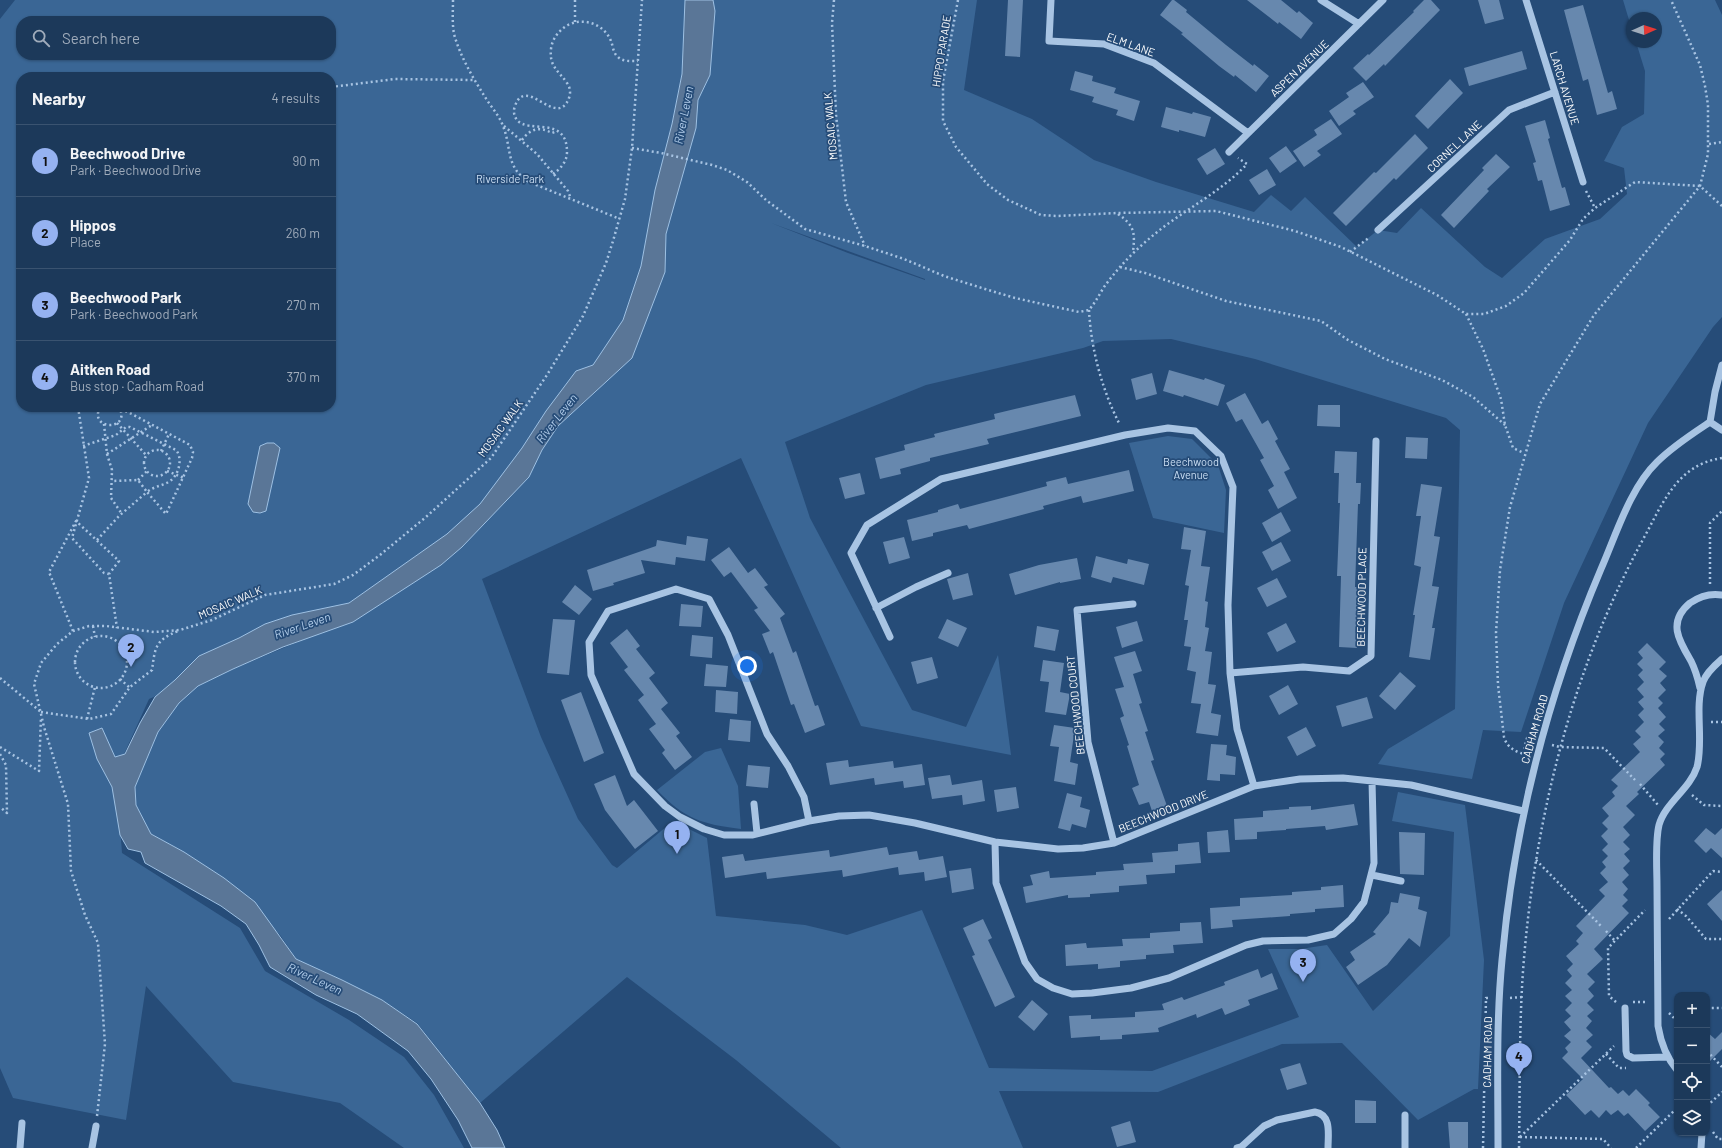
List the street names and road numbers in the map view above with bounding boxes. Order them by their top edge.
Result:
street label: HIPPO PARADE [929,14,953,88]
street label: ELM LANE [1105,29,1157,59]
street label: ASPEN AVENUE [1267,37,1331,99]
street label: LARCH AVENUE [1548,49,1583,127]
street label: MOSAIC WALK [821,91,839,160]
street label: CORNEL LANE [1424,117,1484,175]
street label: MOSAIC WALK [475,397,525,459]
street label: BEECHWOOD PLACE [1354,547,1368,647]
street label: MOSAIC WALK [196,583,264,621]
street label: BEECHWOOD COURT [1063,655,1087,755]
street label: CADHAM ROAD [1518,693,1550,765]
street label: BEECHWOOD DRIVE [1116,787,1210,835]
street label: CADHAM ROAD [1480,1016,1494,1088]

